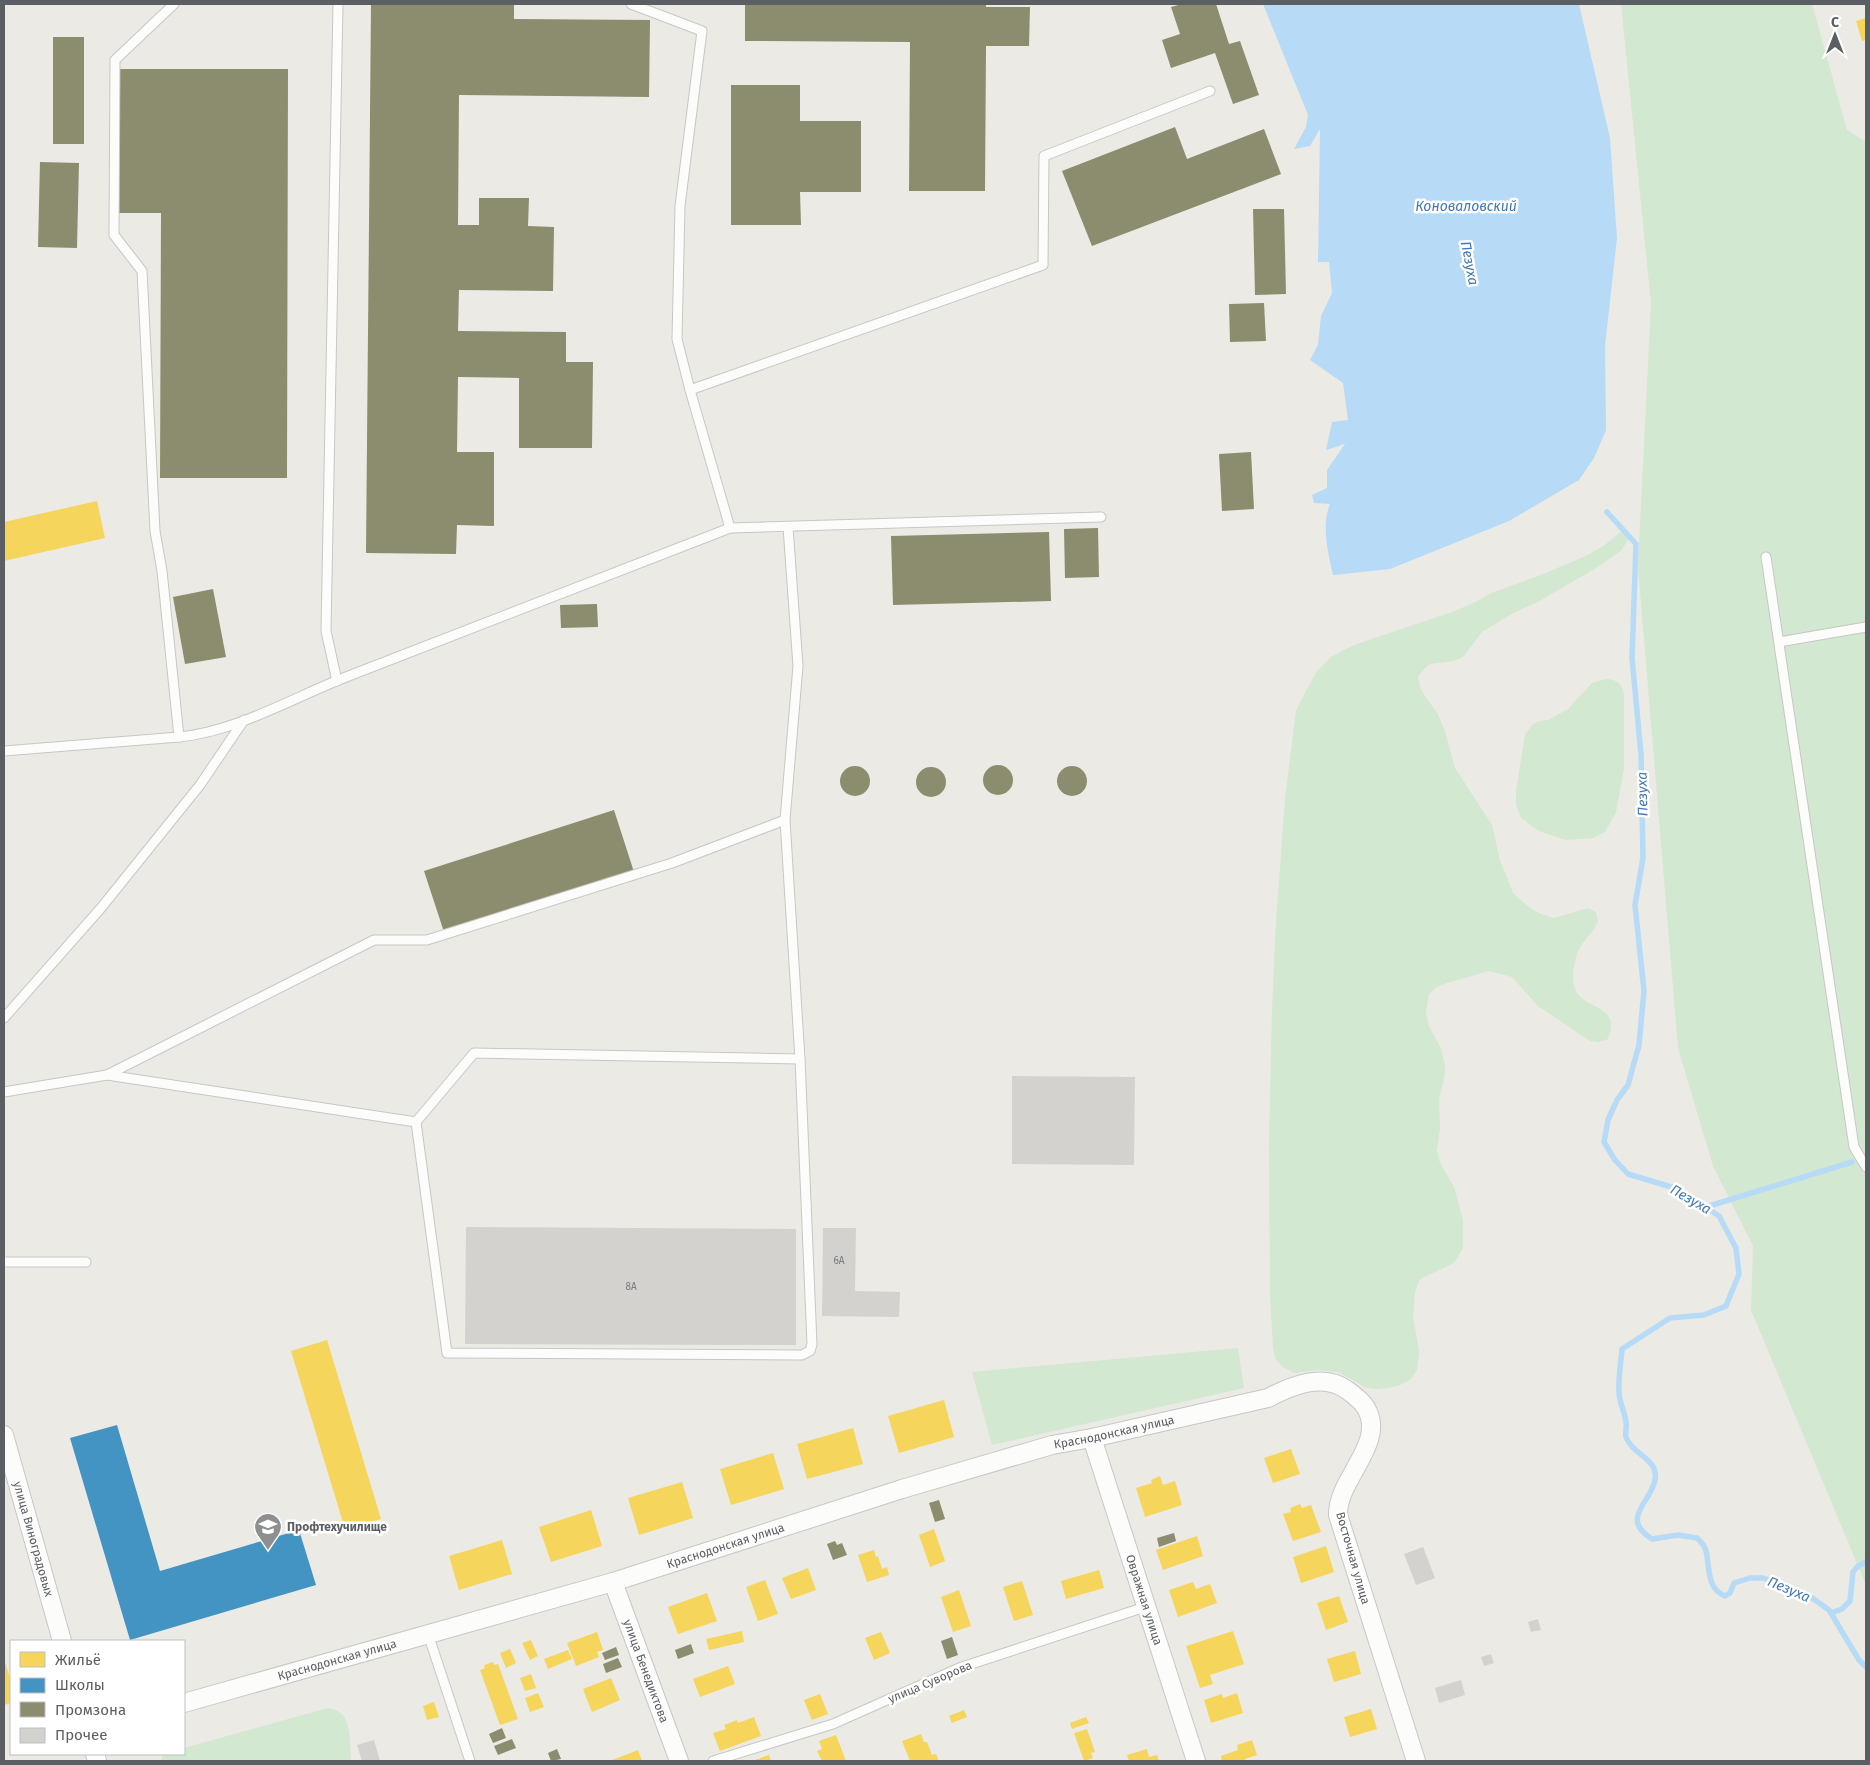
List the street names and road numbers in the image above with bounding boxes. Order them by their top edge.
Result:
street label: Краснодонская улица [1053,1413,1176,1452]
street label: улица Виноградовых [10,1480,56,1598]
street label: Восточная улица [1333,1510,1373,1606]
street label: Краснодонская улица [665,1520,786,1571]
street label: Овражная улица [1123,1553,1165,1647]
street label: улица Бенедиктова [620,1617,671,1725]
street label: Краснодонская улица [276,1636,398,1683]
street label: улица Суворова [886,1658,974,1706]

